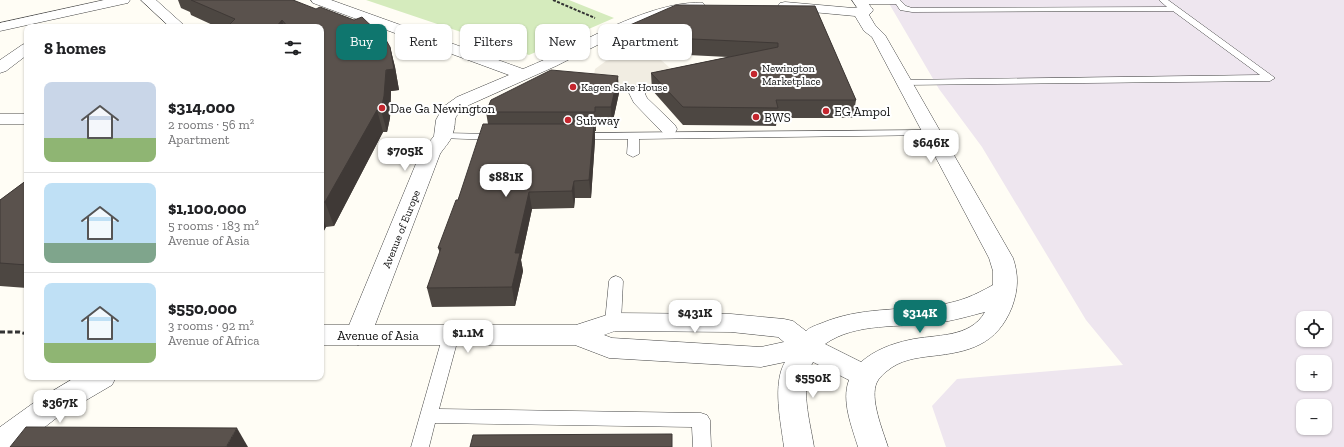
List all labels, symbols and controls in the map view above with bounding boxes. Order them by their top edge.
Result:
chip: Buy [336,24,387,60]
chip: Rent [395,24,452,60]
chip: Filters [460,24,527,60]
chip: New [535,24,590,60]
chip: Apartment [598,24,692,60]
icon: filters [282,37,304,59]
text: 8 homes [44,38,106,58]
place label: Newington Marketplace [762,62,821,88]
marker: Newington Marketplace [749,69,759,79]
place label: Kagen Sake House [581,81,668,94]
marker: Kagen Sake House [568,82,578,92]
text: $314,000 [168,97,235,117]
icon: home [76,98,124,146]
place label: Dae Ga Newington [390,101,496,116]
marker: Dae Ga Newington [377,103,387,113]
place label: EG Ampol [834,104,891,119]
marker: EG Ampol [821,106,831,116]
place label: BWS [764,110,791,125]
marker: BWS [751,112,761,122]
place label: Subway [576,113,620,128]
marker: Subway [563,115,573,125]
text: 2 rooms · 56 m² [168,117,254,132]
pin: $646K [903,130,959,164]
text: Apartment [168,132,230,147]
text: $646K [913,135,949,150]
pin: $705K [377,138,433,172]
text: $705K [387,143,423,158]
pin: $881K [478,164,534,198]
text: $881K [489,169,523,184]
street label: Avenue of Europe [380,188,423,270]
text: $1,100,000 [168,198,247,218]
icon: home [76,199,124,247]
text: 5 rooms · 183 m² [168,218,259,233]
text: Avenue of Asia [168,233,250,248]
text: $550,000 [168,298,237,318]
icon: home [76,299,124,347]
pin: $431K [667,300,723,334]
pin: $314K [892,300,948,334]
text: $431K [678,305,712,320]
text: $314K [903,305,937,320]
map controls [1296,311,1332,435]
button: locate [1296,311,1332,347]
text: 3 rooms · 92 m² [168,318,254,333]
pin: $1.1M [440,320,496,354]
text: $1.1M [452,325,484,340]
street label: Avenue of Asia [337,328,419,343]
text: Avenue of Africa [168,333,259,348]
button: + [1296,355,1332,391]
pin: $550K [785,365,841,399]
text: $550K [795,370,831,385]
pin: $367K [32,390,88,424]
text: $367K [42,395,78,410]
button: − [1296,399,1332,435]

